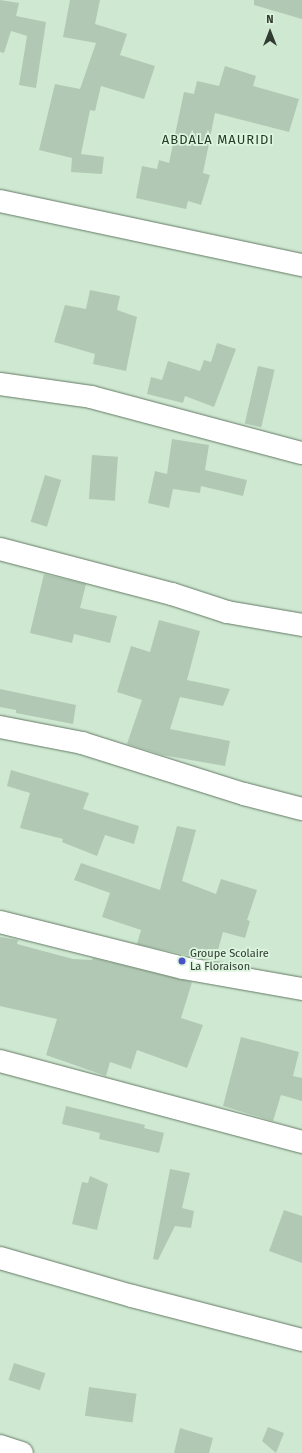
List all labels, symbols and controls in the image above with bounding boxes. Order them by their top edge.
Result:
north arrow [250,12,290,52]
text: N [266,13,274,26]
district label: ABDALA MAURIDI [162,132,274,148]
place label: Groupe Scolaire La Floraison [190,948,269,974]
marker: Groupe Scolaire La Floraison [177,956,187,966]

